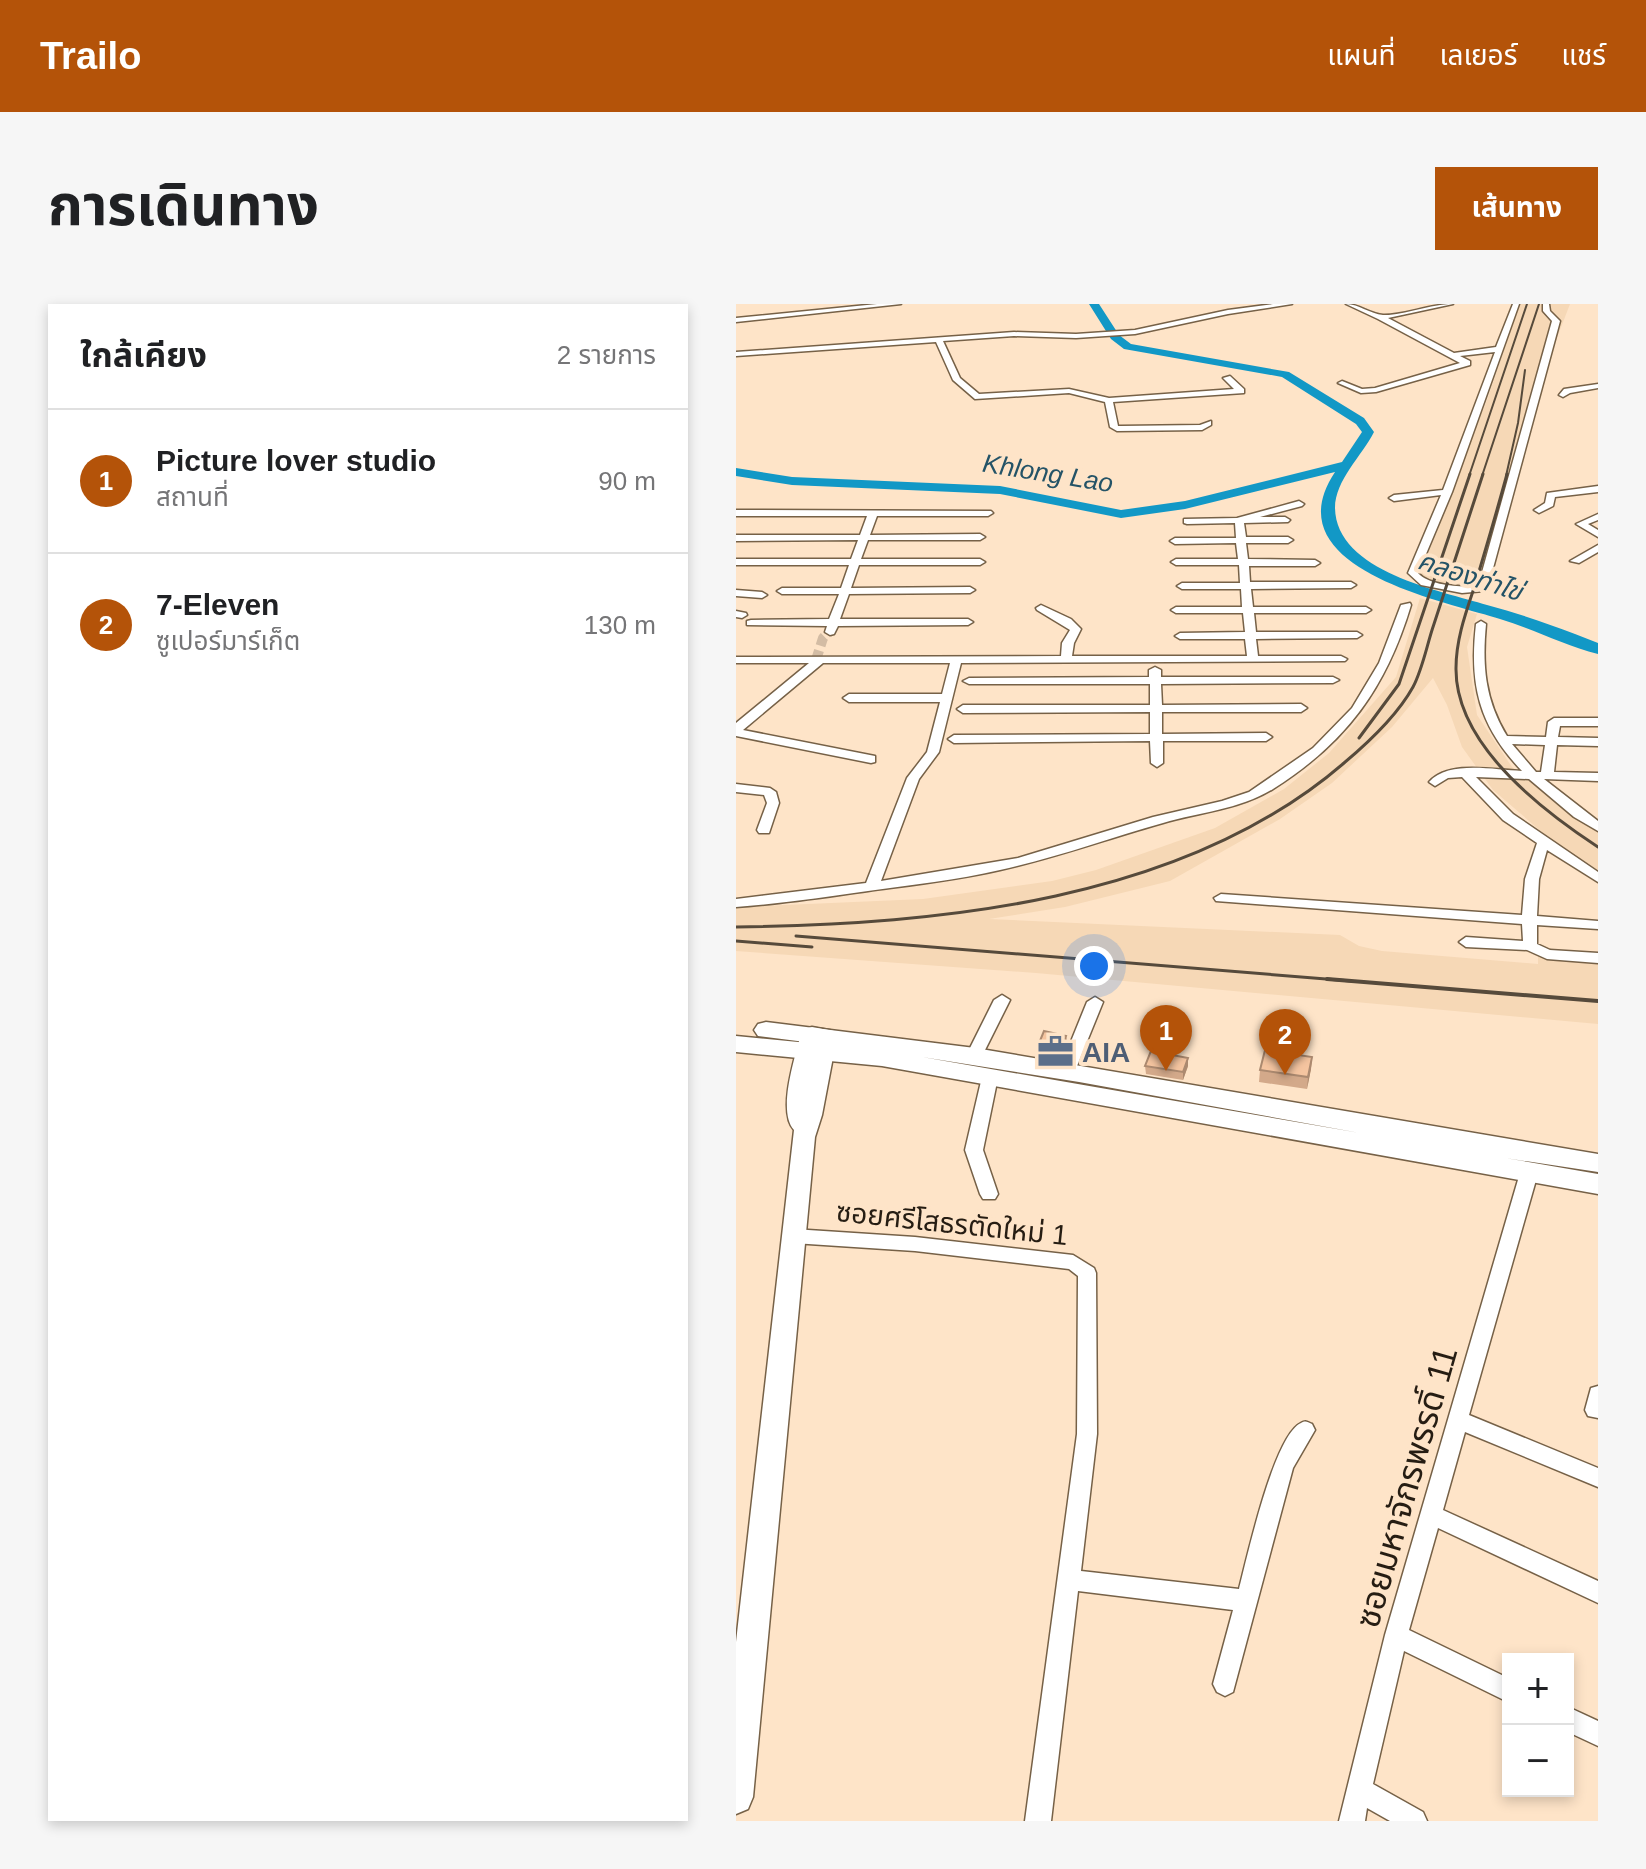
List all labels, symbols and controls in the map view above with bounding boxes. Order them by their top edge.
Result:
text: Trailo [40,35,141,77]
text: แผนที่ [1327,40,1396,71]
text: เลเยอร์ [1440,40,1517,71]
text: แชร์ [1561,40,1606,71]
button: เส้นทาง [1435,167,1598,250]
text: การเดินทาง [48,174,319,237]
text: ใกล้เคียง [80,336,207,374]
text: 2 รายการ [557,340,656,370]
text: Picture lover studio [156,444,436,477]
water label: Khlong Lao [981,448,1115,498]
text: 1 [99,466,113,496]
text: 90 m [598,466,656,496]
text: สถานที่ [156,482,229,512]
water label: คลองท่าไข่ [1414,545,1530,608]
text: 7-Eleven [156,588,279,621]
text: 2 [99,610,113,640]
text: 130 m [584,610,656,640]
text: ซูเปอร์มาร์เก็ต [156,626,300,656]
your location [1074,946,1114,986]
pin: 1 [1140,1005,1192,1071]
pin: 2 [1259,1009,1311,1075]
office icon: AIA [1037,1033,1075,1071]
place label: AIA [1082,1037,1130,1068]
street label: ซอยศรีโสธรตัดใหม่ 1 [835,1196,1069,1251]
street label: ซอยมหาจักรพรรดิ์ 11 [1348,1342,1464,1632]
map controls [1502,1653,1574,1797]
button: + [1502,1653,1574,1725]
button: − [1502,1725,1574,1797]

